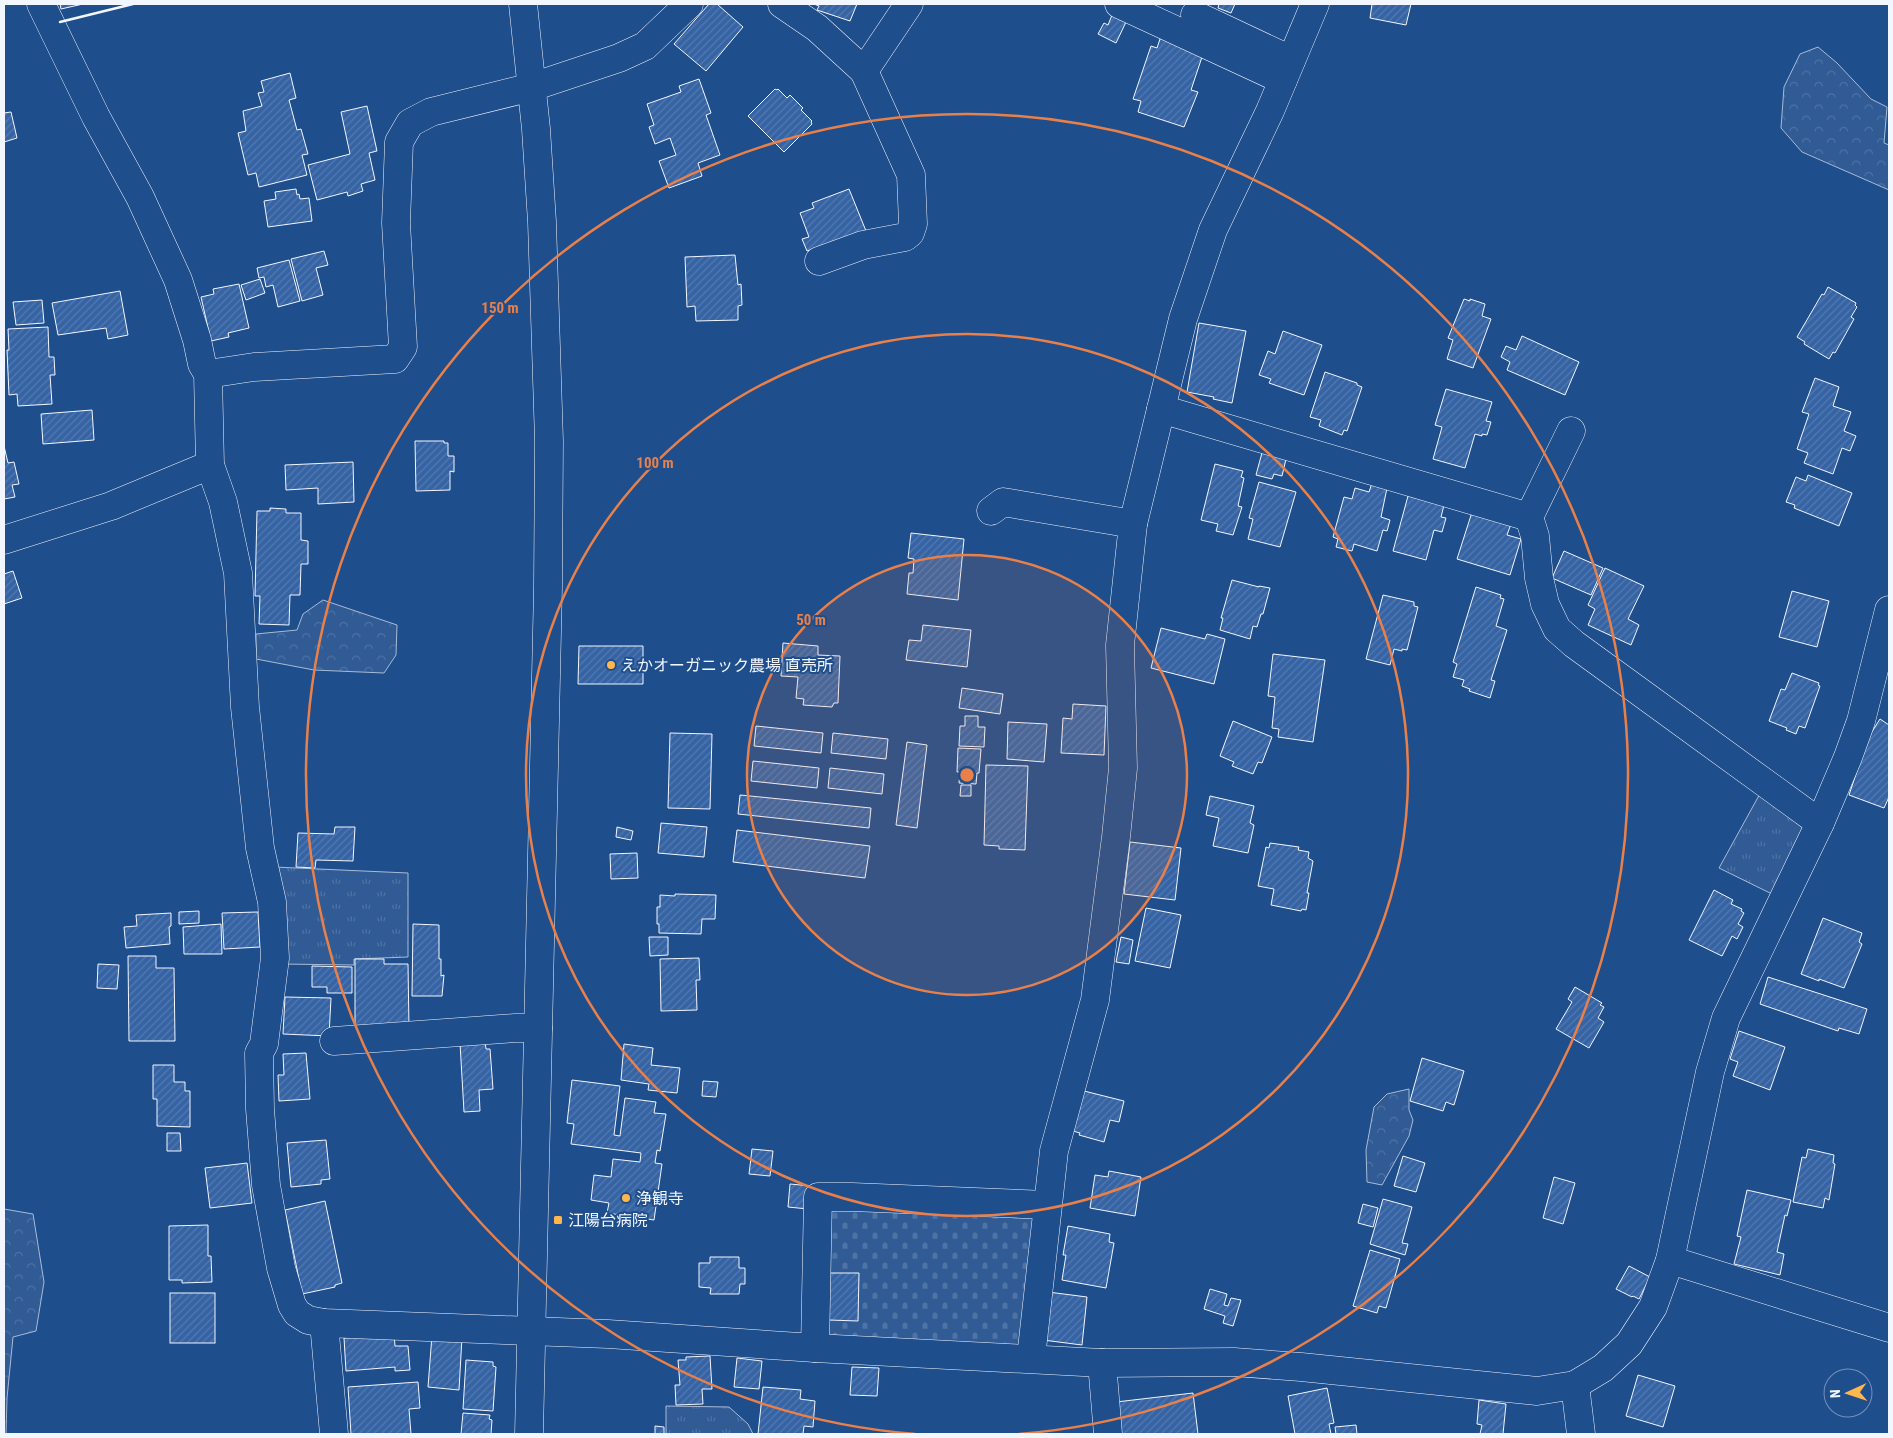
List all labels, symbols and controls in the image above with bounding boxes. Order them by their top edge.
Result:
text: 150 m [481,299,519,317]
text: 100 m [636,454,674,472]
text: 50 m [796,611,826,629]
place label: えかオーガニック農場 直売所 [621,656,833,675]
marker: えかオーガニック農場 直売所 [605,659,617,671]
centre of rings [958,766,976,784]
place label: 浄観寺 [636,1189,684,1208]
marker: 浄観寺 [620,1192,632,1204]
place label: 江陽台病院 [568,1211,648,1230]
marker: 江陽台病院 [552,1214,564,1226]
north arrow [1823,1368,1873,1418]
text: N [1827,1389,1843,1398]

